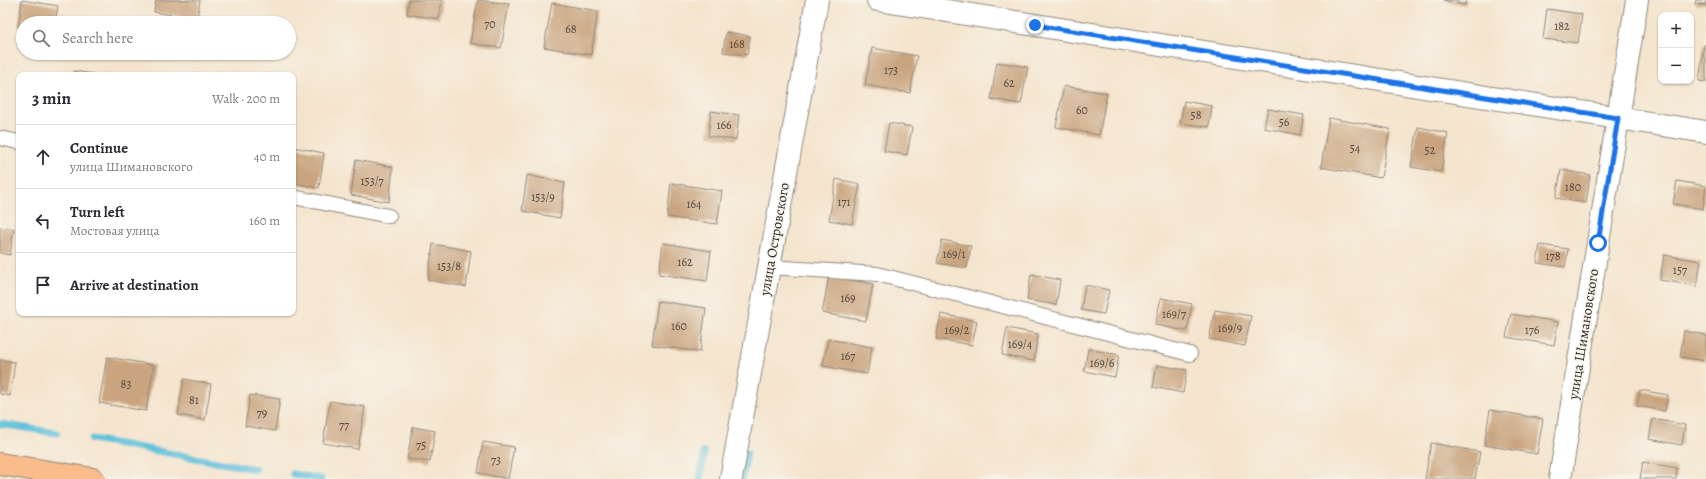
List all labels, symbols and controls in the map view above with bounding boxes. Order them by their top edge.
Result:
map controls [1658,12,1694,84]
button: + [1658,12,1694,48]
search box [16,16,296,60]
house number: 70 [484,16,496,32]
route end [1026,16,1044,34]
house number: 182 [1554,18,1570,34]
house number: 68 [565,21,577,37]
icon: search [30,27,52,49]
text: Search here [62,28,133,48]
house number: 168 [729,36,745,52]
button: − [1658,48,1694,84]
house number: 173 [884,62,898,78]
house number: 62 [1003,75,1015,91]
text: 3 min [32,87,71,110]
text: Walk · 200 m [212,90,280,107]
house number: 60 [1076,102,1088,118]
house number: 58 [1191,107,1202,123]
house number: 56 [1279,114,1290,130]
house number: 166 [716,117,732,133]
text: Continue [70,138,128,158]
house number: 54 [1350,140,1361,156]
house number: 52 [1425,142,1436,158]
icon: ahead [32,146,54,168]
text: 40 m [254,148,280,165]
text: улица Шимановского [70,158,193,175]
house number: 153/7 [360,173,385,189]
house number: 180 [1565,179,1581,195]
street label: улица Островского [755,181,794,298]
house number: 153/9 [531,189,555,205]
house number: 171 [837,194,851,210]
house number: 164 [686,196,702,212]
text: Turn left [70,202,125,222]
icon: left [32,210,54,232]
text: 160 m [249,212,280,229]
text: Мостовая улица [70,222,160,239]
route start [1589,234,1607,252]
house number: 169/1 [942,246,966,262]
house number: 178 [1546,248,1561,264]
house number: 162 [677,254,693,270]
house number: 153/8 [437,258,461,274]
house number: 157 [1673,262,1688,278]
street label: улица Шимановского [1564,267,1603,402]
icon: arrive [32,274,54,296]
text: Arrive at destination [70,275,199,295]
house number: 169 [840,290,856,306]
house number: 169/7 [1162,306,1187,322]
house number: 160 [671,318,687,334]
house number: 169/9 [1218,320,1242,336]
house number: 169/2 [945,322,970,338]
house number: 176 [1525,322,1540,338]
house number: 169/4 [1008,336,1033,352]
house number: 167 [841,348,856,364]
house number: 169/6 [1090,355,1115,371]
house number: 83 [121,376,131,392]
house number: 81 [189,392,199,408]
house number: 79 [257,405,267,421]
house number: 77 [339,417,350,433]
house number: 75 [416,437,426,453]
house number: 73 [491,452,501,468]

